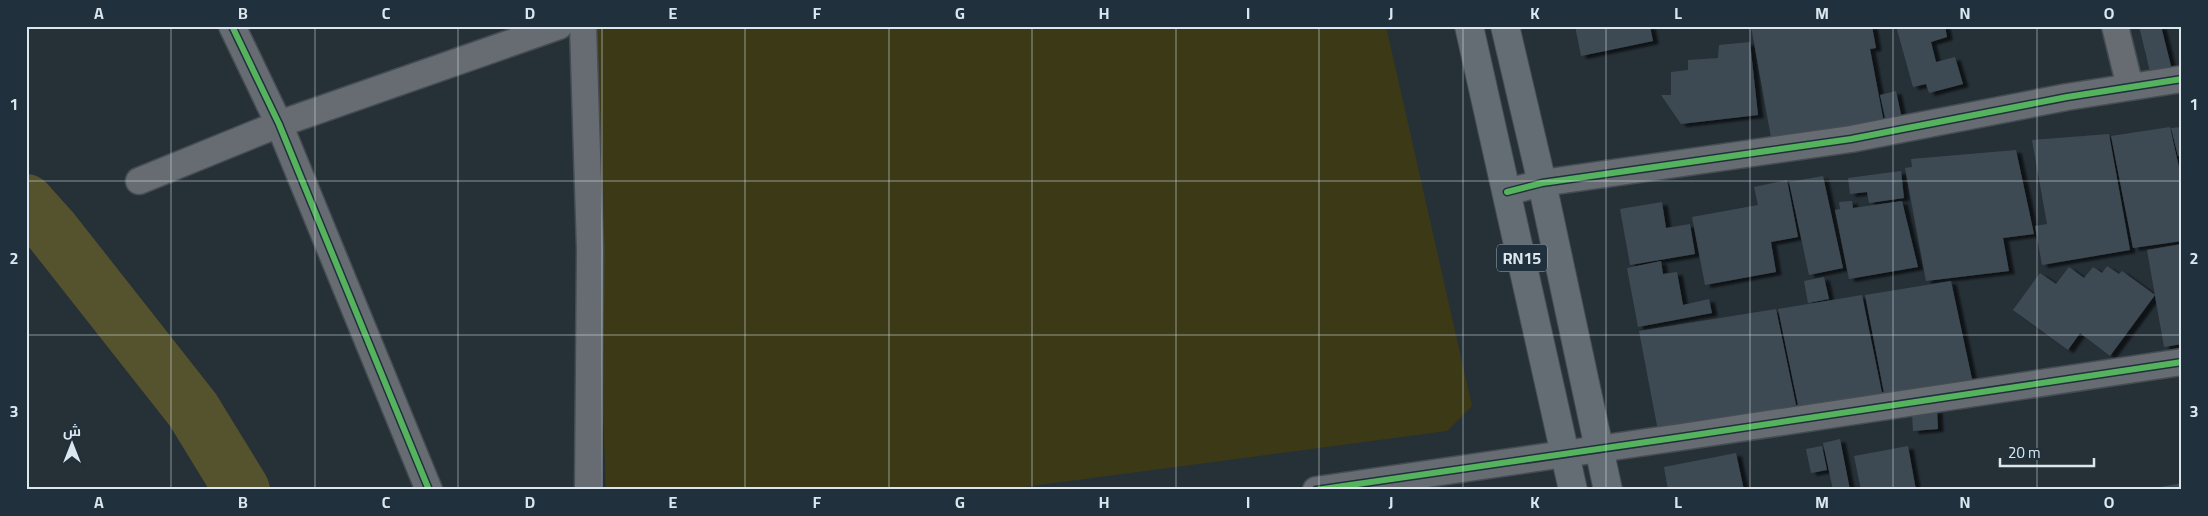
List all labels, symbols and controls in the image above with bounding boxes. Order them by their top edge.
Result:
text: A [94,0,104,28]
text: B [238,0,248,28]
text: C [382,0,391,28]
text: D [525,0,535,28]
text: E [669,0,678,28]
text: F [813,0,822,28]
text: G [955,0,965,28]
text: H [1099,0,1109,28]
text: I [1246,0,1250,28]
text: J [1389,0,1393,28]
text: K [1530,0,1540,28]
text: L [1674,0,1682,28]
text: M [1815,0,1829,28]
text: N [1960,0,1970,28]
text: O [2104,0,2114,28]
text: 1 [10,89,18,119]
text: 1 [2190,89,2198,119]
text: 2 [10,243,18,273]
text: 2 [2190,243,2198,273]
road number: RN15 [1497,244,1547,272]
text: 3 [10,396,19,426]
text: 3 [2190,396,2199,426]
north arrow [48,418,98,468]
text: ش [63,418,81,444]
scale bar [2000,436,2094,468]
text: 20 m [2008,438,2041,467]
text: A [94,487,104,516]
text: B [238,487,248,516]
text: C [382,487,391,516]
text: D [525,487,535,516]
text: E [669,487,678,516]
text: F [813,487,822,516]
text: G [955,487,965,516]
text: H [1099,487,1109,516]
text: I [1246,487,1250,516]
text: J [1389,487,1393,516]
text: K [1530,487,1540,516]
text: L [1674,487,1682,516]
text: M [1815,487,1829,516]
text: N [1960,487,1970,516]
text: O [2104,487,2114,516]

